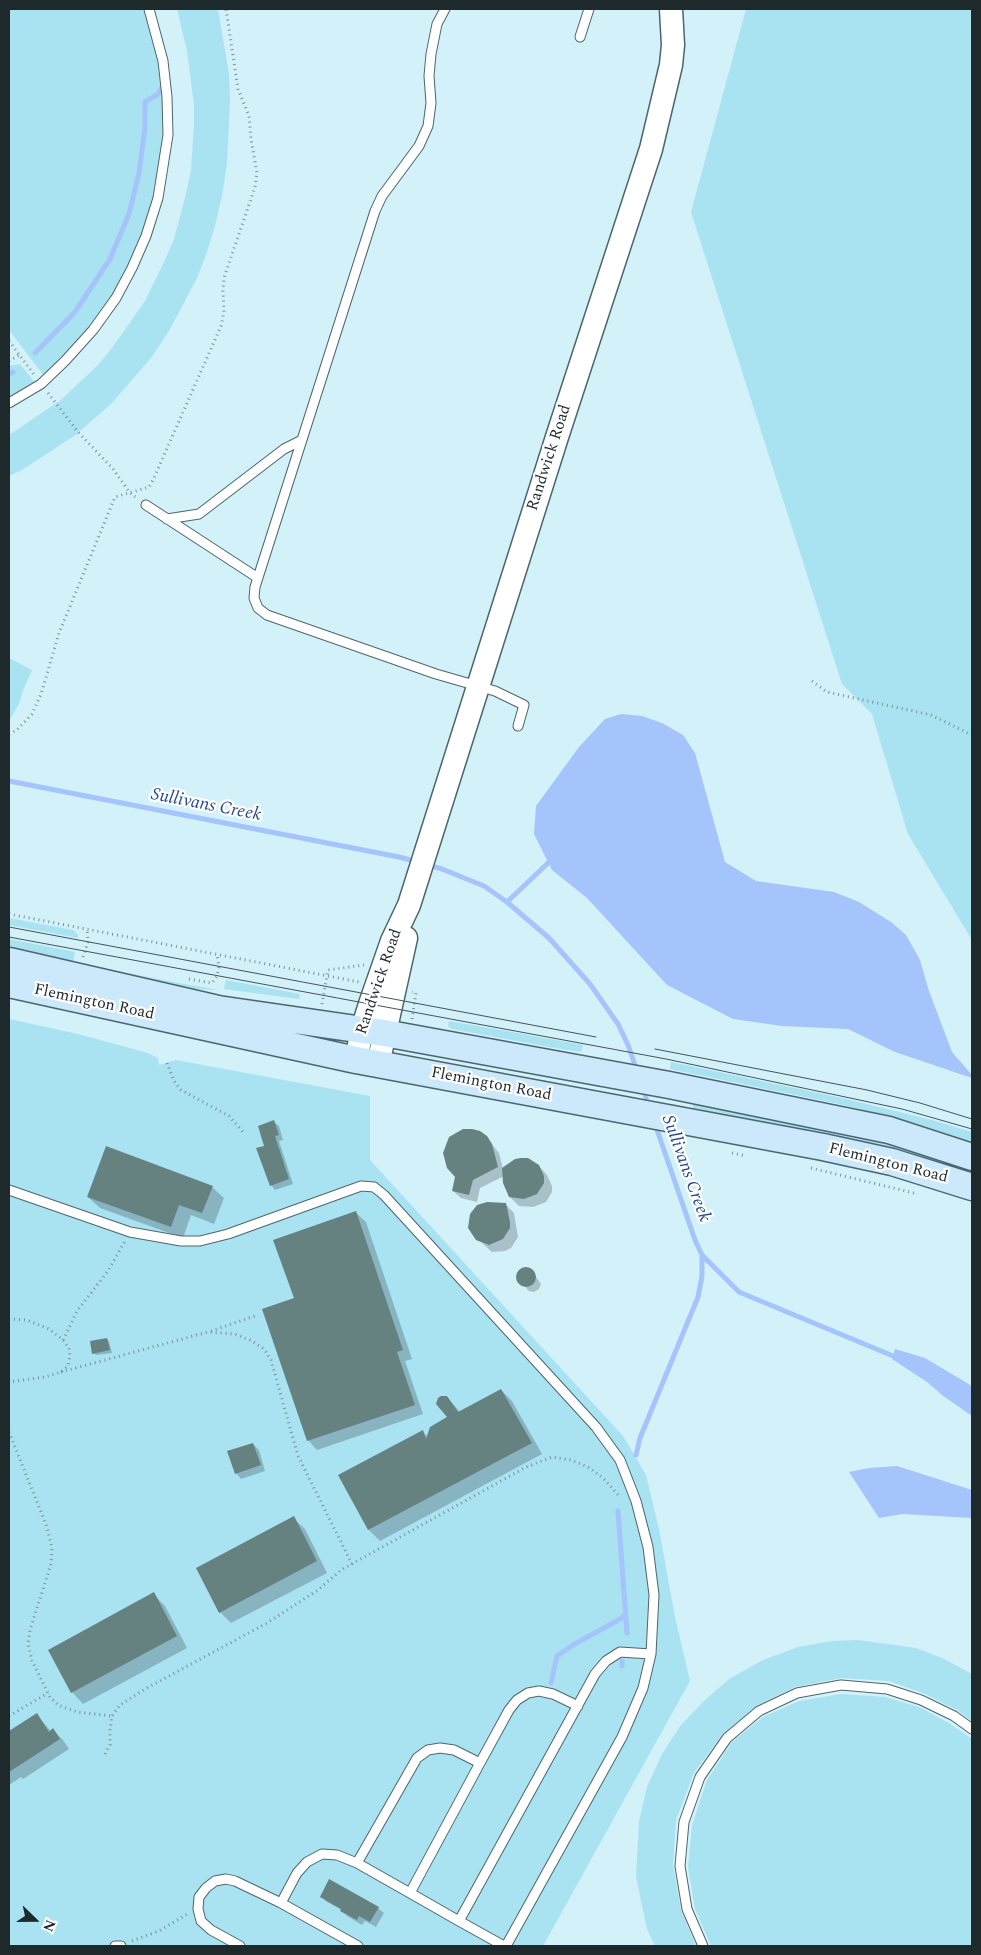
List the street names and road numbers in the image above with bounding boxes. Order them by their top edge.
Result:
street label: Randwick Road [524,402,576,514]
street label: Randwick Road [353,927,407,1037]
street label: Flemington Road [32,981,156,1025]
street label: Flemington Road [429,1064,553,1106]
street label: Flemington Road [826,1140,950,1188]

